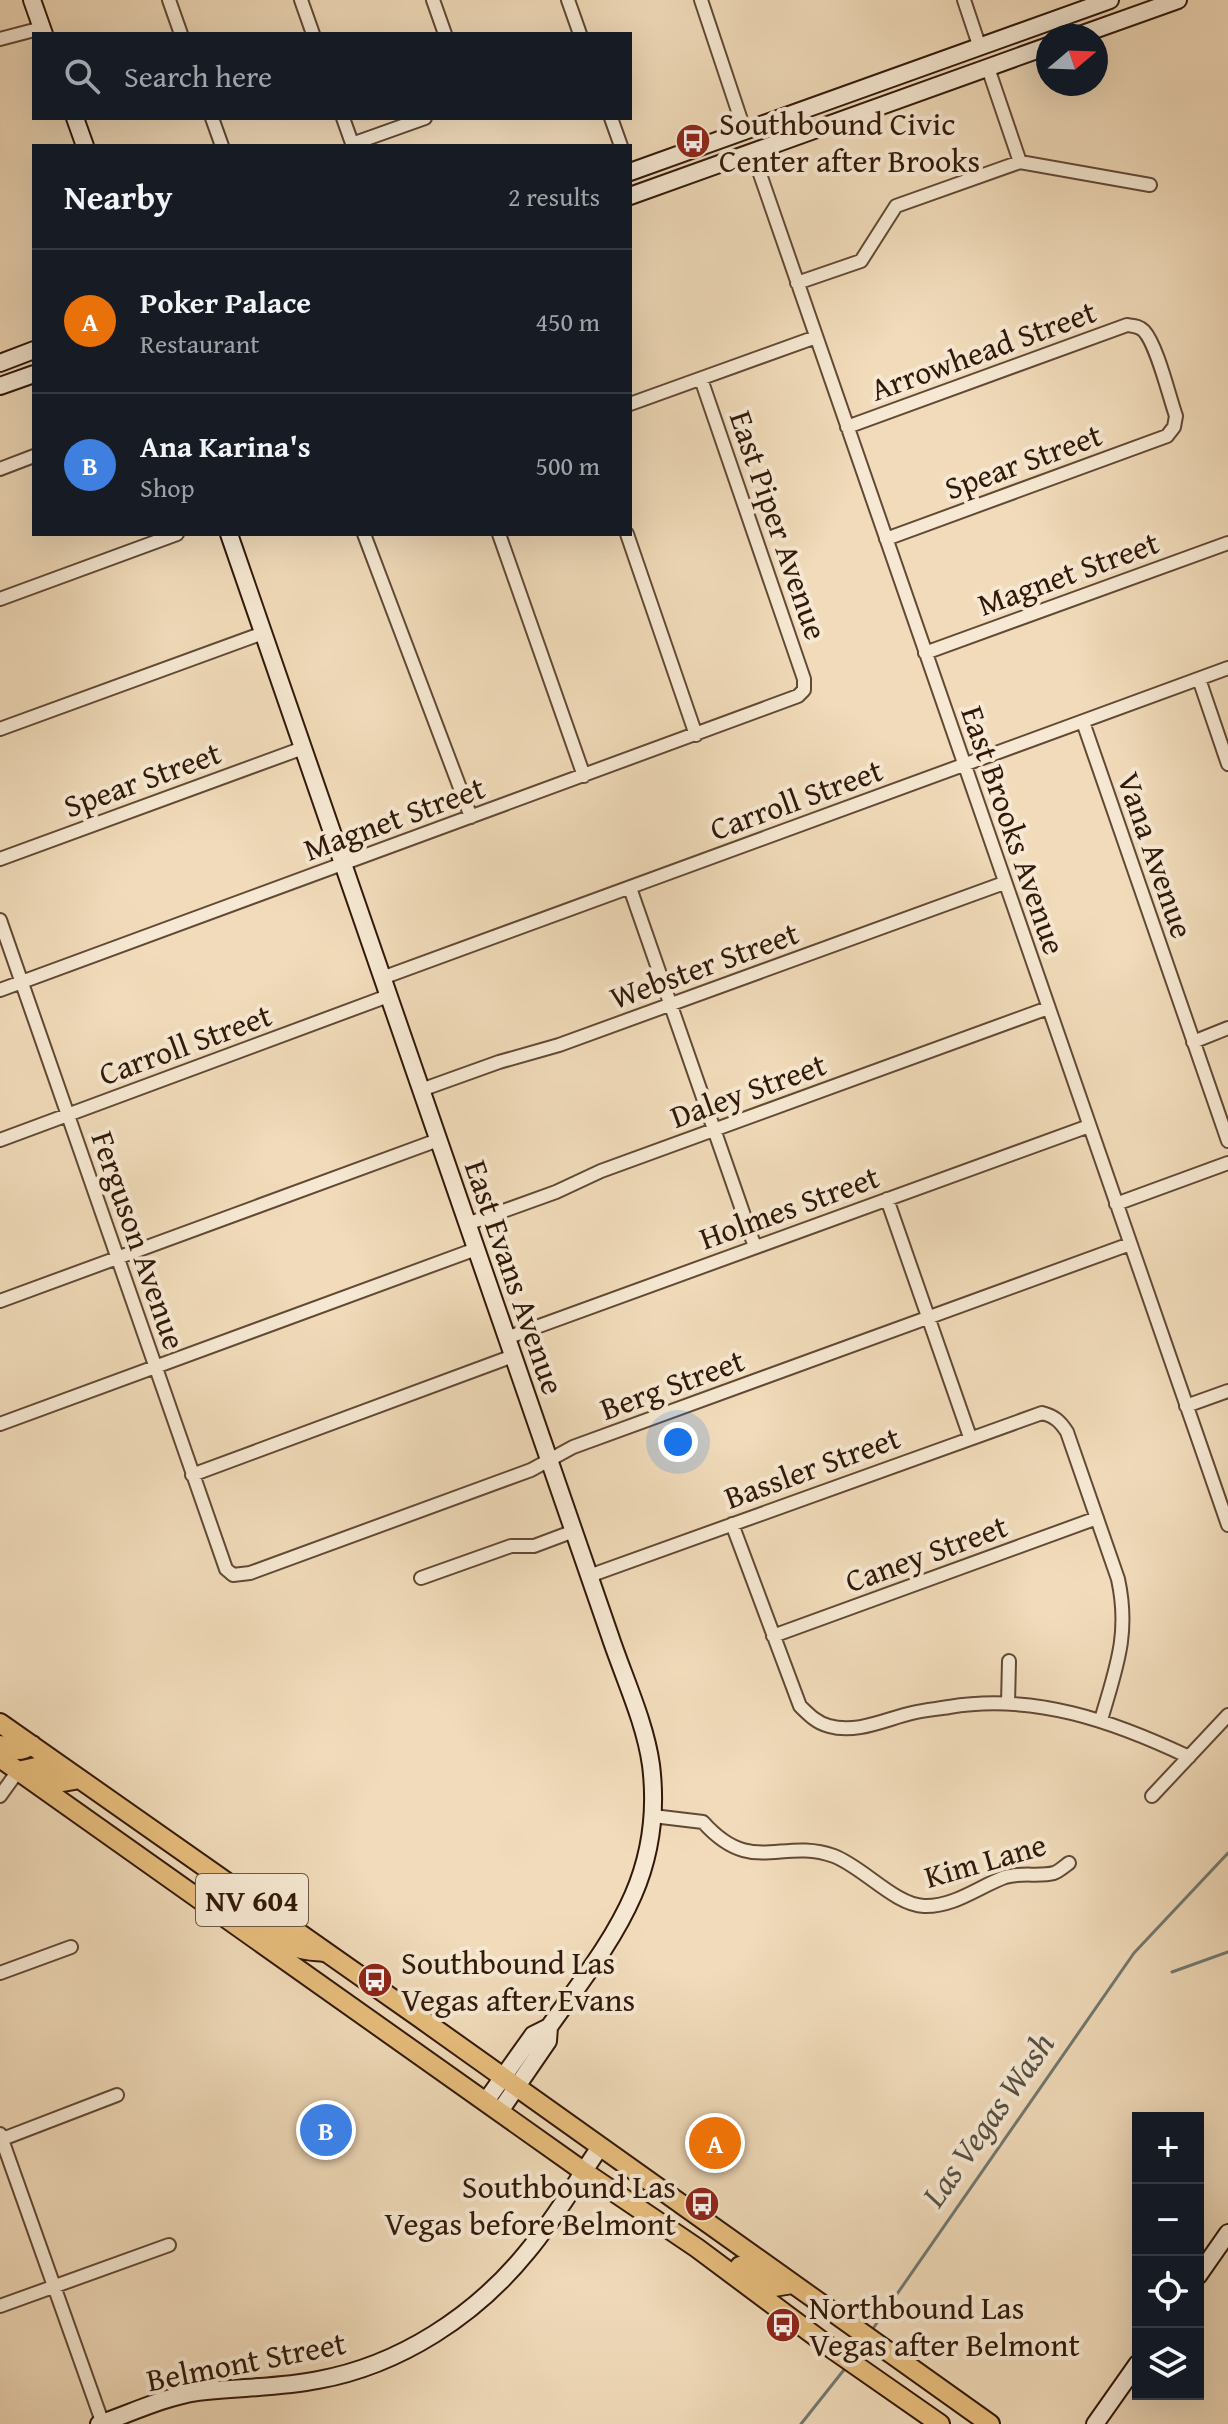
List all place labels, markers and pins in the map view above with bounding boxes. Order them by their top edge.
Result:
place label: Southbound Civic Center after Brooks [719,100,980,184]
bus stop icon: Southbound Civic Center after Brooks [674,122,712,160]
place label: Southbound Las Vegas after Evans [401,1939,635,2023]
bus stop icon: Southbound Las Vegas after Evans [356,1961,394,1999]
pin: B [300,2100,352,2160]
pin: A [689,2113,741,2173]
place label: Southbound Las Vegas before Belmont [384,2163,676,2247]
bus stop icon: Southbound Las Vegas before Belmont [683,2185,721,2223]
place label: Northbound Las Vegas after Belmont [809,2284,1080,2368]
bus stop icon: Northbound Las Vegas after Belmont [764,2306,802,2344]

